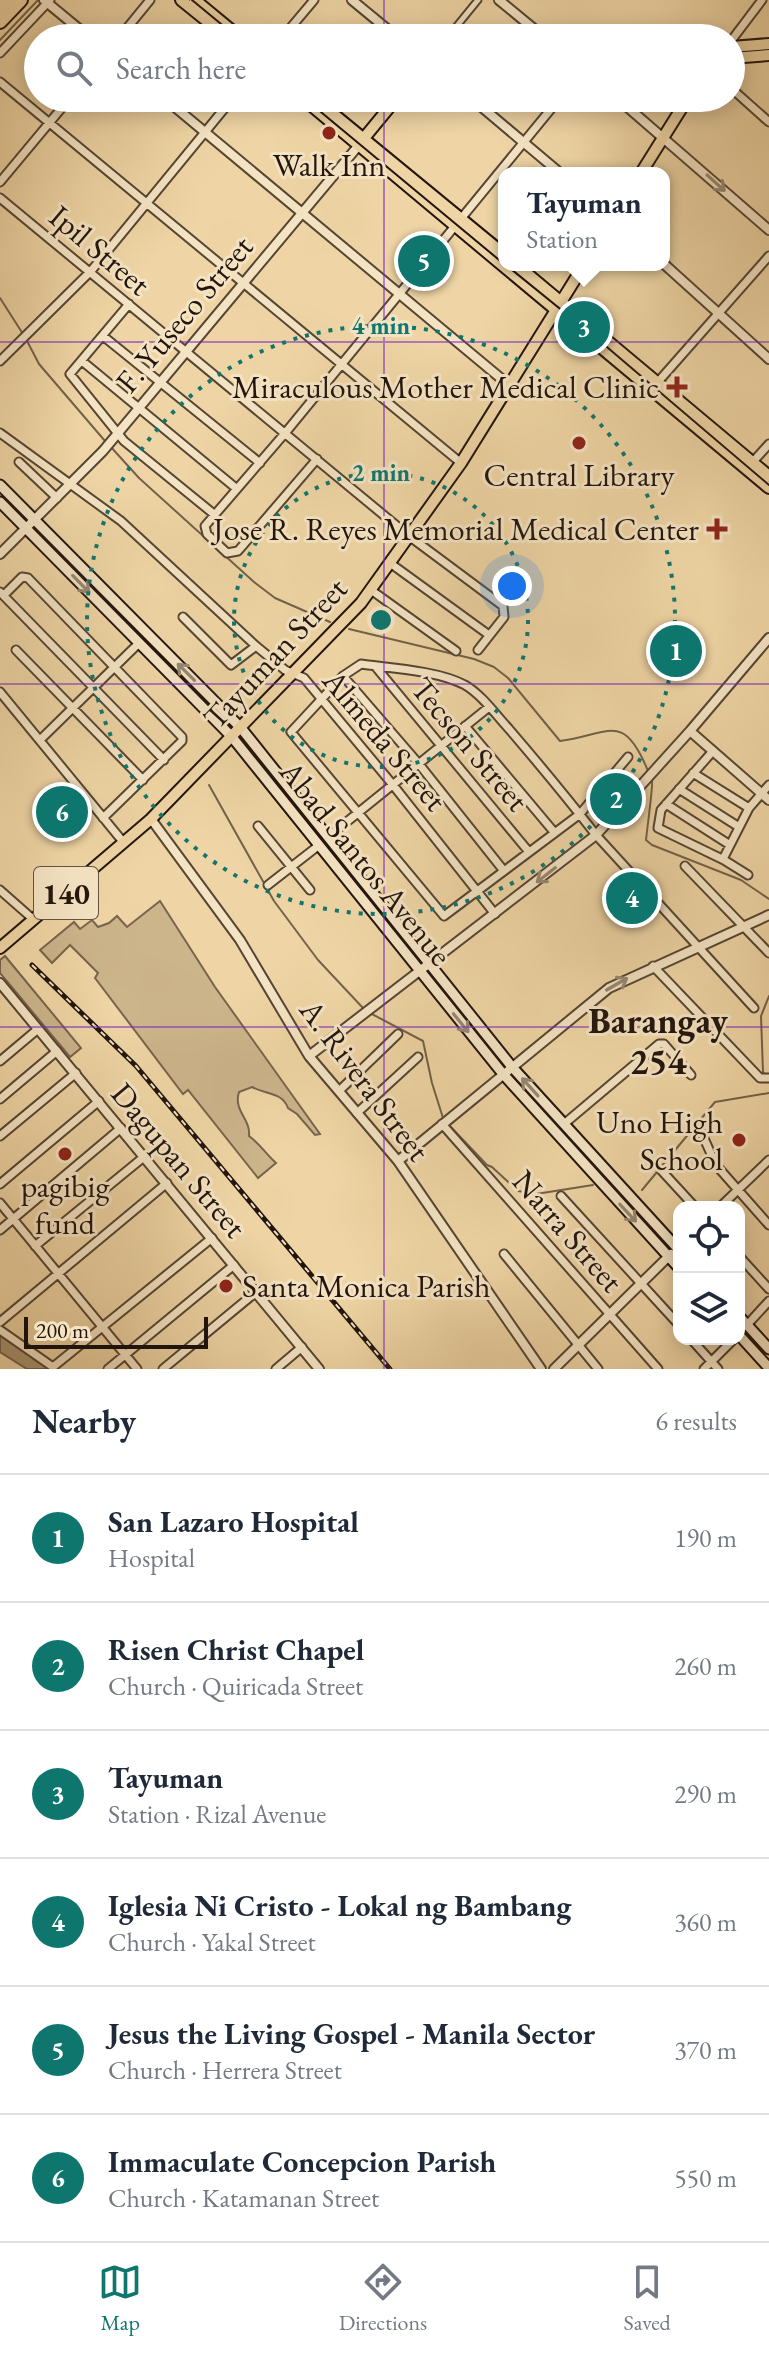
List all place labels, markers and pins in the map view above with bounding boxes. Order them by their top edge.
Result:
marker: Walk Inn [320,124,338,142]
place label: Walk Inn [273,144,385,186]
pin: 5 [398,231,450,291]
pin: 3 [558,297,610,357]
place label: Miraculous Mother Medical Clinic [232,366,659,408]
marker: Miraculous Mother Medical Clinic [666,376,688,398]
marker: Central Library [570,434,588,452]
place label: Central Library [484,454,675,496]
place label: Jose R. Reyes Memorial Medical Center [210,508,699,550]
marker: Jose R. Reyes Memorial Medical Center [706,518,728,540]
centre of rings [367,606,395,634]
pin: 1 [650,621,702,681]
pin: 2 [590,769,642,829]
pin: 6 [36,782,88,842]
pin: 4 [606,868,658,928]
place label: Uno High School [596,1101,723,1180]
marker: Uno High School [730,1131,748,1149]
marker: pagibig fund [56,1145,74,1163]
place label: pagibig fund [21,1165,110,1244]
place label: Santa Monica Parish [242,1265,490,1307]
marker: Santa Monica Parish [217,1277,235,1295]

